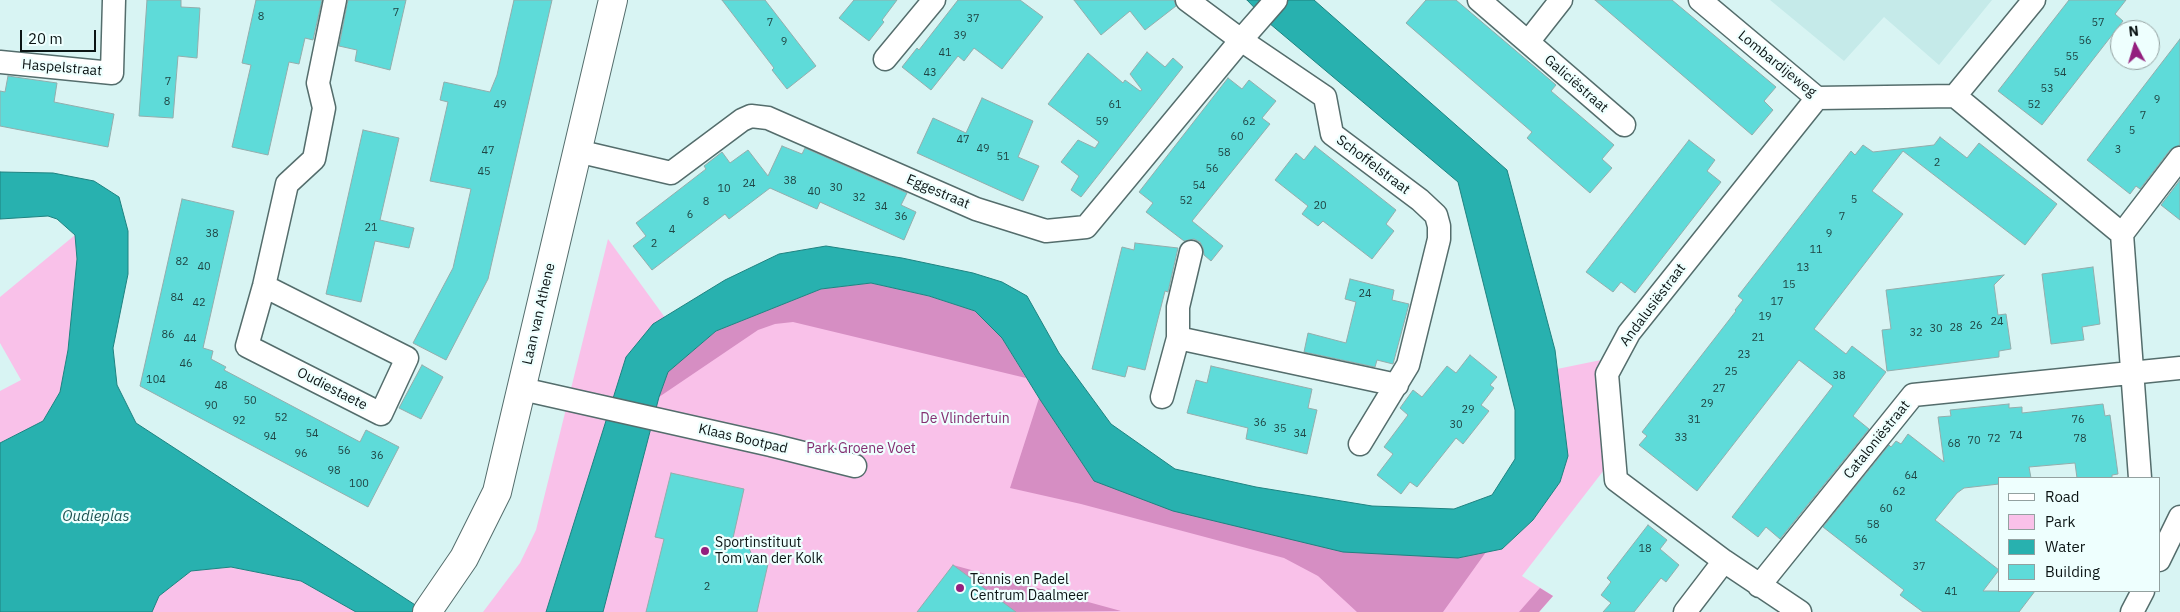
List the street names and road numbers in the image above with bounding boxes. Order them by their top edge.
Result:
street label: Lombardijeweg [1734,27,1820,101]
street label: Galiciëstraat [1541,52,1611,116]
street label: Haspelstraat [21,56,103,80]
street label: Schoffelstraat [1333,132,1413,198]
street label: Eggestraat [904,171,972,213]
street label: Andalusiëstraat [1617,260,1689,350]
street label: Laan van Athene [519,262,559,366]
street label: Oudiestaete [294,364,370,414]
street label: Cataloniëstraat [1840,397,1914,483]
street label: Klaas Bootpad [697,421,789,457]

